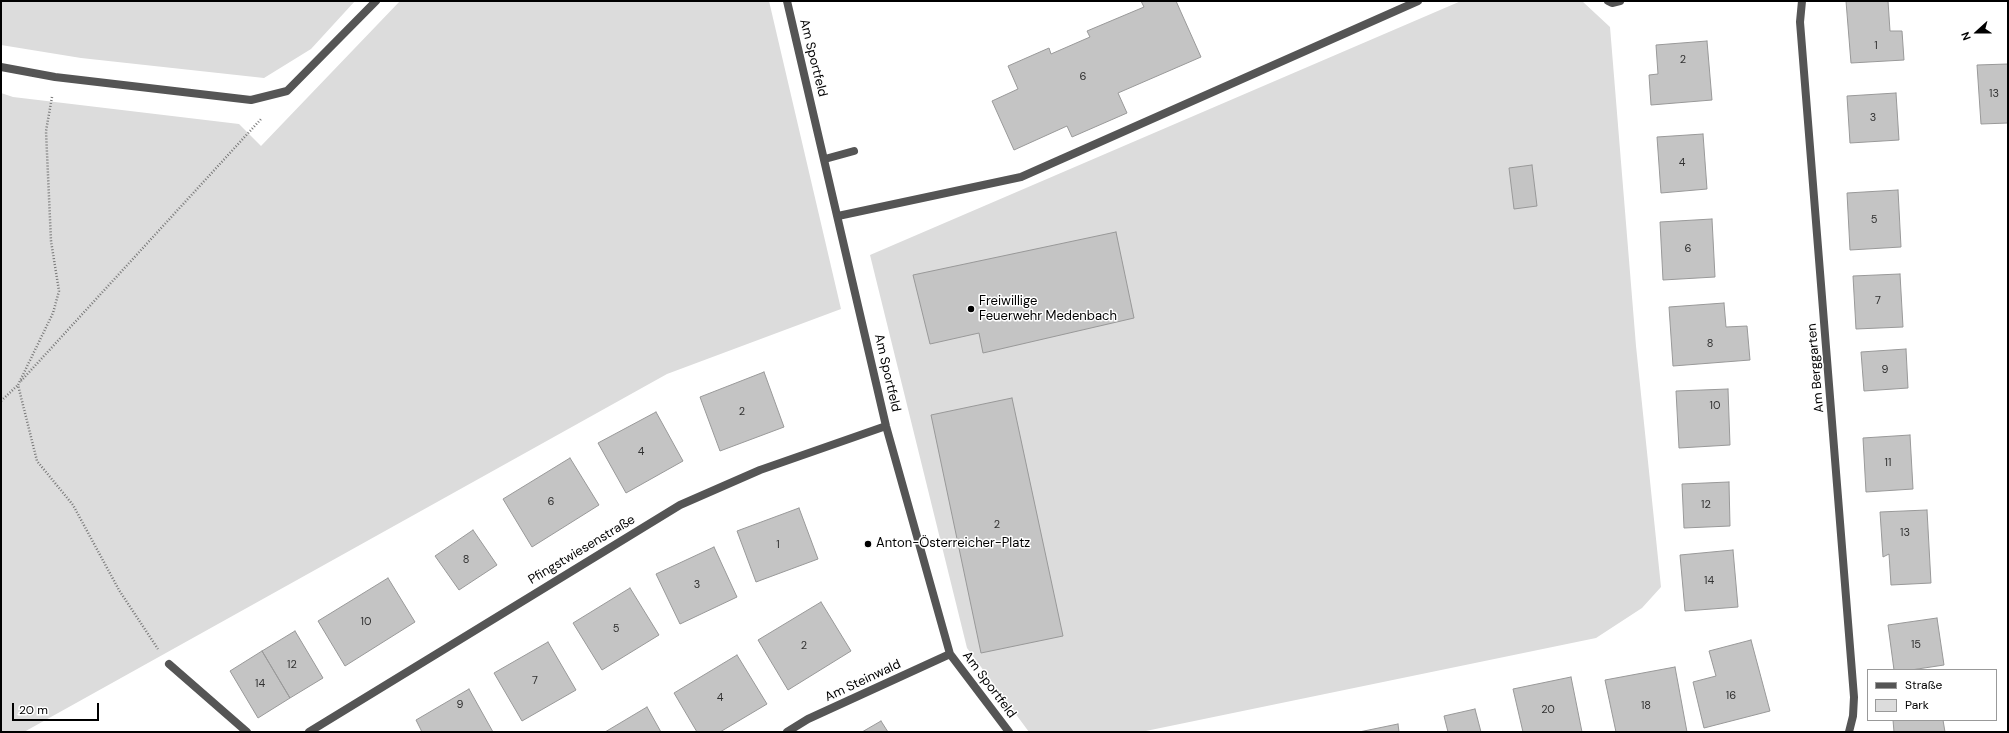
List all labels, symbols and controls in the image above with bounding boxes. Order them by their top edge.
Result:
north arrow [1957,12,1997,52]
street label: Am Sportfeld [796,18,830,98]
text: N [1958,30,1974,43]
house number: 1 [1874,39,1878,53]
house number: 2 [1680,53,1686,67]
house number: 6 [1080,70,1086,84]
house number: 13 [1989,87,1999,101]
house number: 3 [1870,111,1876,125]
house number: 4 [1679,156,1685,170]
house number: 5 [1871,213,1877,227]
house number: 6 [1685,242,1691,256]
place label: Freiwillige Feuerwehr Medenbach [979,294,1117,325]
house number: 7 [1875,294,1881,308]
marker: Freiwillige Feuerwehr Medenbach [966,304,976,314]
street label: Am Berggarten [1804,323,1828,413]
street label: Am Sportfeld [870,332,904,414]
house number: 8 [1707,337,1713,351]
house number: 9 [1882,363,1888,377]
house number: 10 [1710,399,1720,413]
house number: 2 [739,405,745,419]
house number: 4 [638,445,644,459]
house number: 11 [1885,456,1891,470]
house number: 6 [548,495,554,509]
house number: 12 [1701,498,1711,512]
street label: Pfingstwiesenstraße [526,512,638,588]
house number: 2 [994,518,1000,532]
house number: 13 [1900,526,1910,540]
place label: Anton-Österreicher-Platz [876,536,1030,552]
house number: 1 [776,538,780,552]
marker: Anton-Österreicher-Platz [863,539,873,549]
house number: 8 [463,553,469,567]
house number: 14 [1704,574,1714,588]
house number: 3 [694,578,700,592]
house number: 10 [361,615,371,629]
house number: 5 [613,622,619,636]
house number: 15 [1911,638,1921,652]
house number: 2 [801,639,807,653]
street label: Am Sportfeld [959,649,1019,721]
street label: Am Steinwald [823,657,903,705]
house number: 12 [287,658,297,672]
legend [1867,669,1997,721]
house number: 7 [532,674,538,688]
house number: 14 [255,677,265,691]
text: Straße [1905,677,1942,693]
house number: 16 [1726,689,1736,703]
house number: 4 [717,691,723,705]
scale bar [14,695,101,721]
text: Park [1905,697,1929,713]
house number: 9 [457,698,463,712]
house number: 18 [1641,699,1651,713]
text: 20 m [19,702,48,718]
house number: 20 [1541,703,1555,717]

